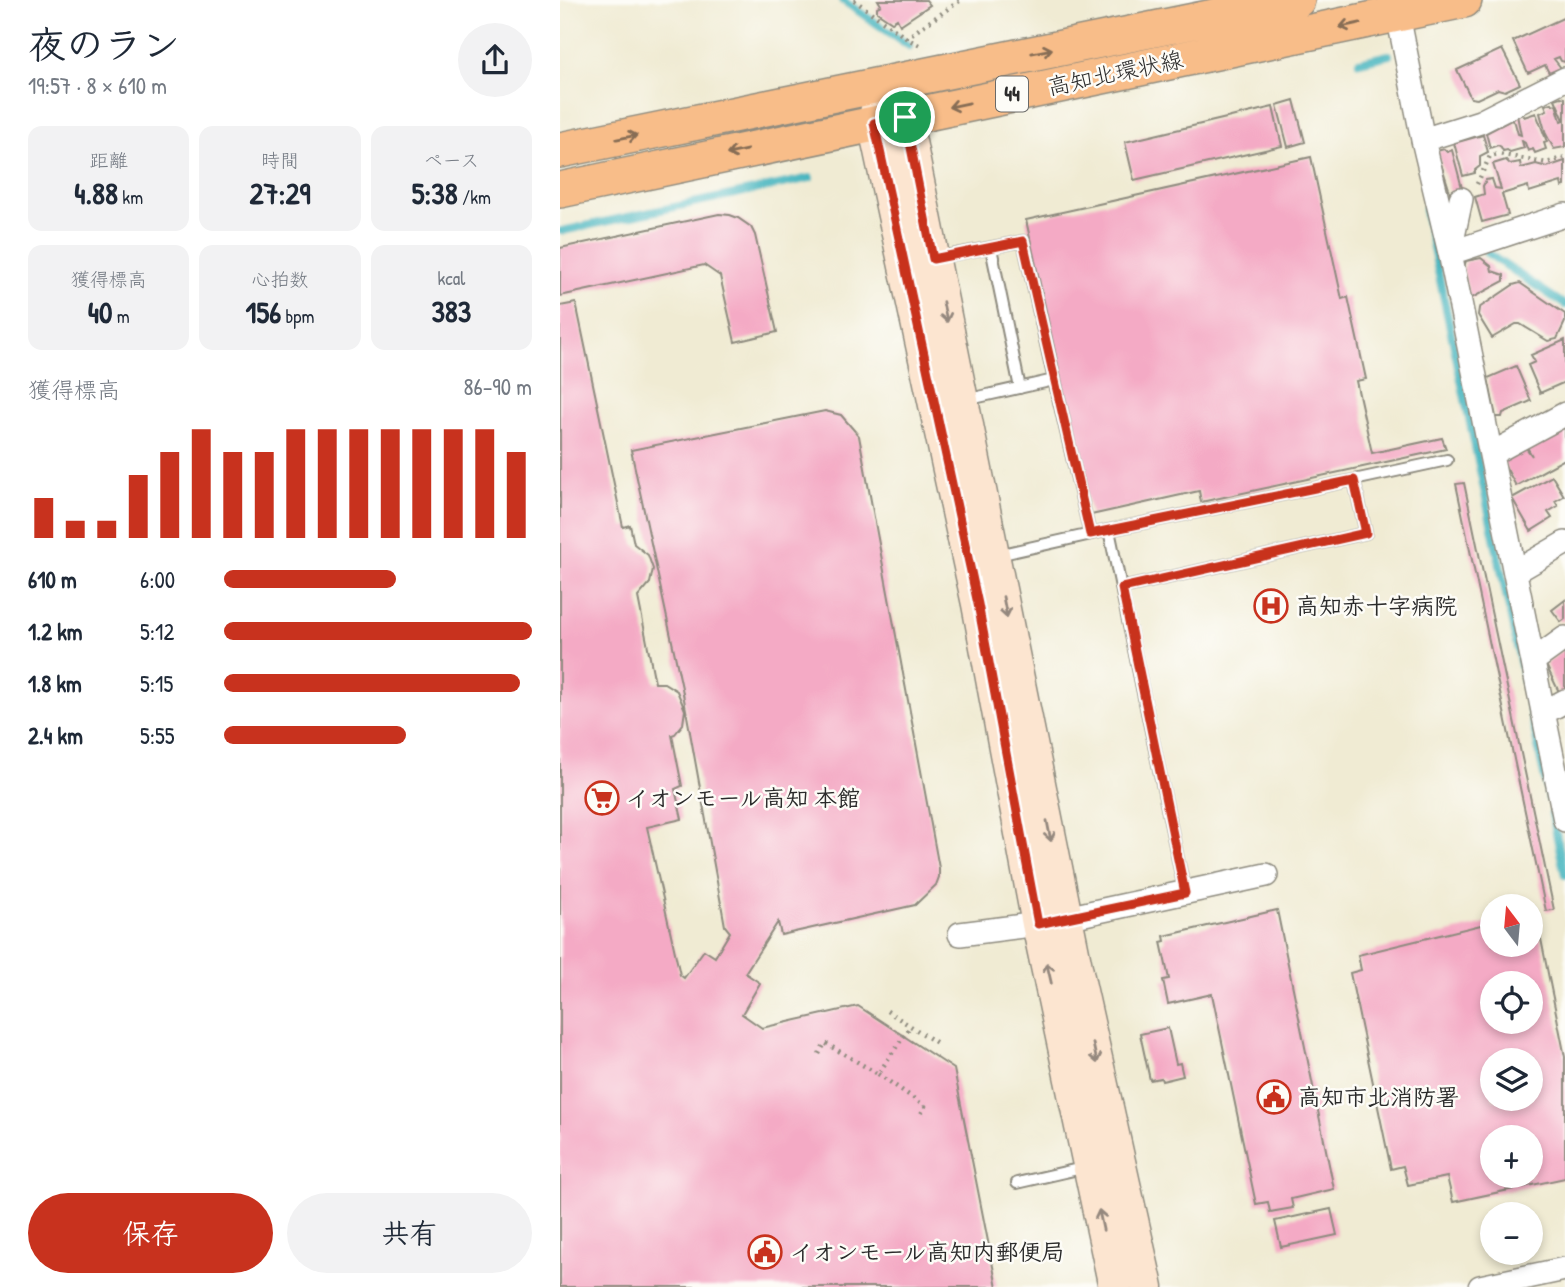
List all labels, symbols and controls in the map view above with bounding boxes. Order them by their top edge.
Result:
text: 夜のラン [28,18,180,70]
one-way arrow [1339,18,1362,32]
button: share [458,23,532,97]
street label: 高知北環状線 [1044,43,1186,102]
one-way arrow [1030,44,1053,58]
text: 19:57 · 8 × 610 m [28,70,167,101]
road number: 44 [996,76,1028,112]
pin [875,87,935,147]
icon: arrive [886,98,924,136]
one-way arrow [948,99,971,113]
one-way arrow [615,129,638,143]
text: 距離 [90,147,128,173]
text: 時間 [261,147,299,173]
text: ペース [423,147,479,173]
one-way arrow [726,147,748,160]
text: 4.88 [74,173,118,213]
text: 27:29 [250,173,310,213]
text: 5:38 [412,173,458,213]
text: km [118,184,143,210]
text: /km [458,184,491,210]
text: kcal [437,265,465,291]
text: 獲得標高 [71,266,147,292]
text: 心拍数 [251,266,309,292]
text: 383 [431,291,471,331]
text: 40 [88,292,112,332]
text: 156 [246,292,281,332]
one-way arrow [938,300,952,323]
text: m [112,303,130,329]
text: bpm [281,303,314,329]
text: 86–90 m [464,371,532,402]
text: 獲得標高 [28,374,120,405]
text: 610 m [28,564,77,595]
text: 6:00 [140,564,175,595]
hospital icon: 高知赤十字病院 [1252,587,1290,625]
place label: 高知赤十字病院 [1296,590,1457,621]
one-way arrow [999,595,1012,618]
text: 1.2 km [28,616,83,647]
text: 5:12 [140,616,174,647]
text: 1.8 km [28,668,82,699]
text: 5:15 [140,668,173,699]
text: 2.4 km [28,720,83,751]
text: 5:55 [140,720,175,751]
supermarket icon: イオンモール高知 本館 [583,779,621,817]
place label: イオンモール高知 本館 [626,782,860,813]
one-way arrow [1042,819,1056,842]
north arrow [1480,894,1544,957]
map controls [1480,894,1543,1265]
one-way arrow [1042,963,1055,985]
button: locate [1480,971,1543,1034]
one-way arrow [1089,1041,1103,1064]
button: layers [1480,1048,1543,1111]
public building icon: 高知市北消防署 [1255,1078,1293,1116]
place label: 高知市北消防署 [1298,1081,1459,1112]
button: + [1480,1125,1543,1188]
button: 保存 [28,1193,273,1273]
button: 共有 [287,1193,532,1273]
button: − [1480,1202,1543,1265]
one-way arrow [1094,1209,1107,1232]
public building icon: イオンモール高知内郵便局 [746,1233,784,1271]
place label: イオンモール高知内郵便局 [790,1236,1065,1267]

